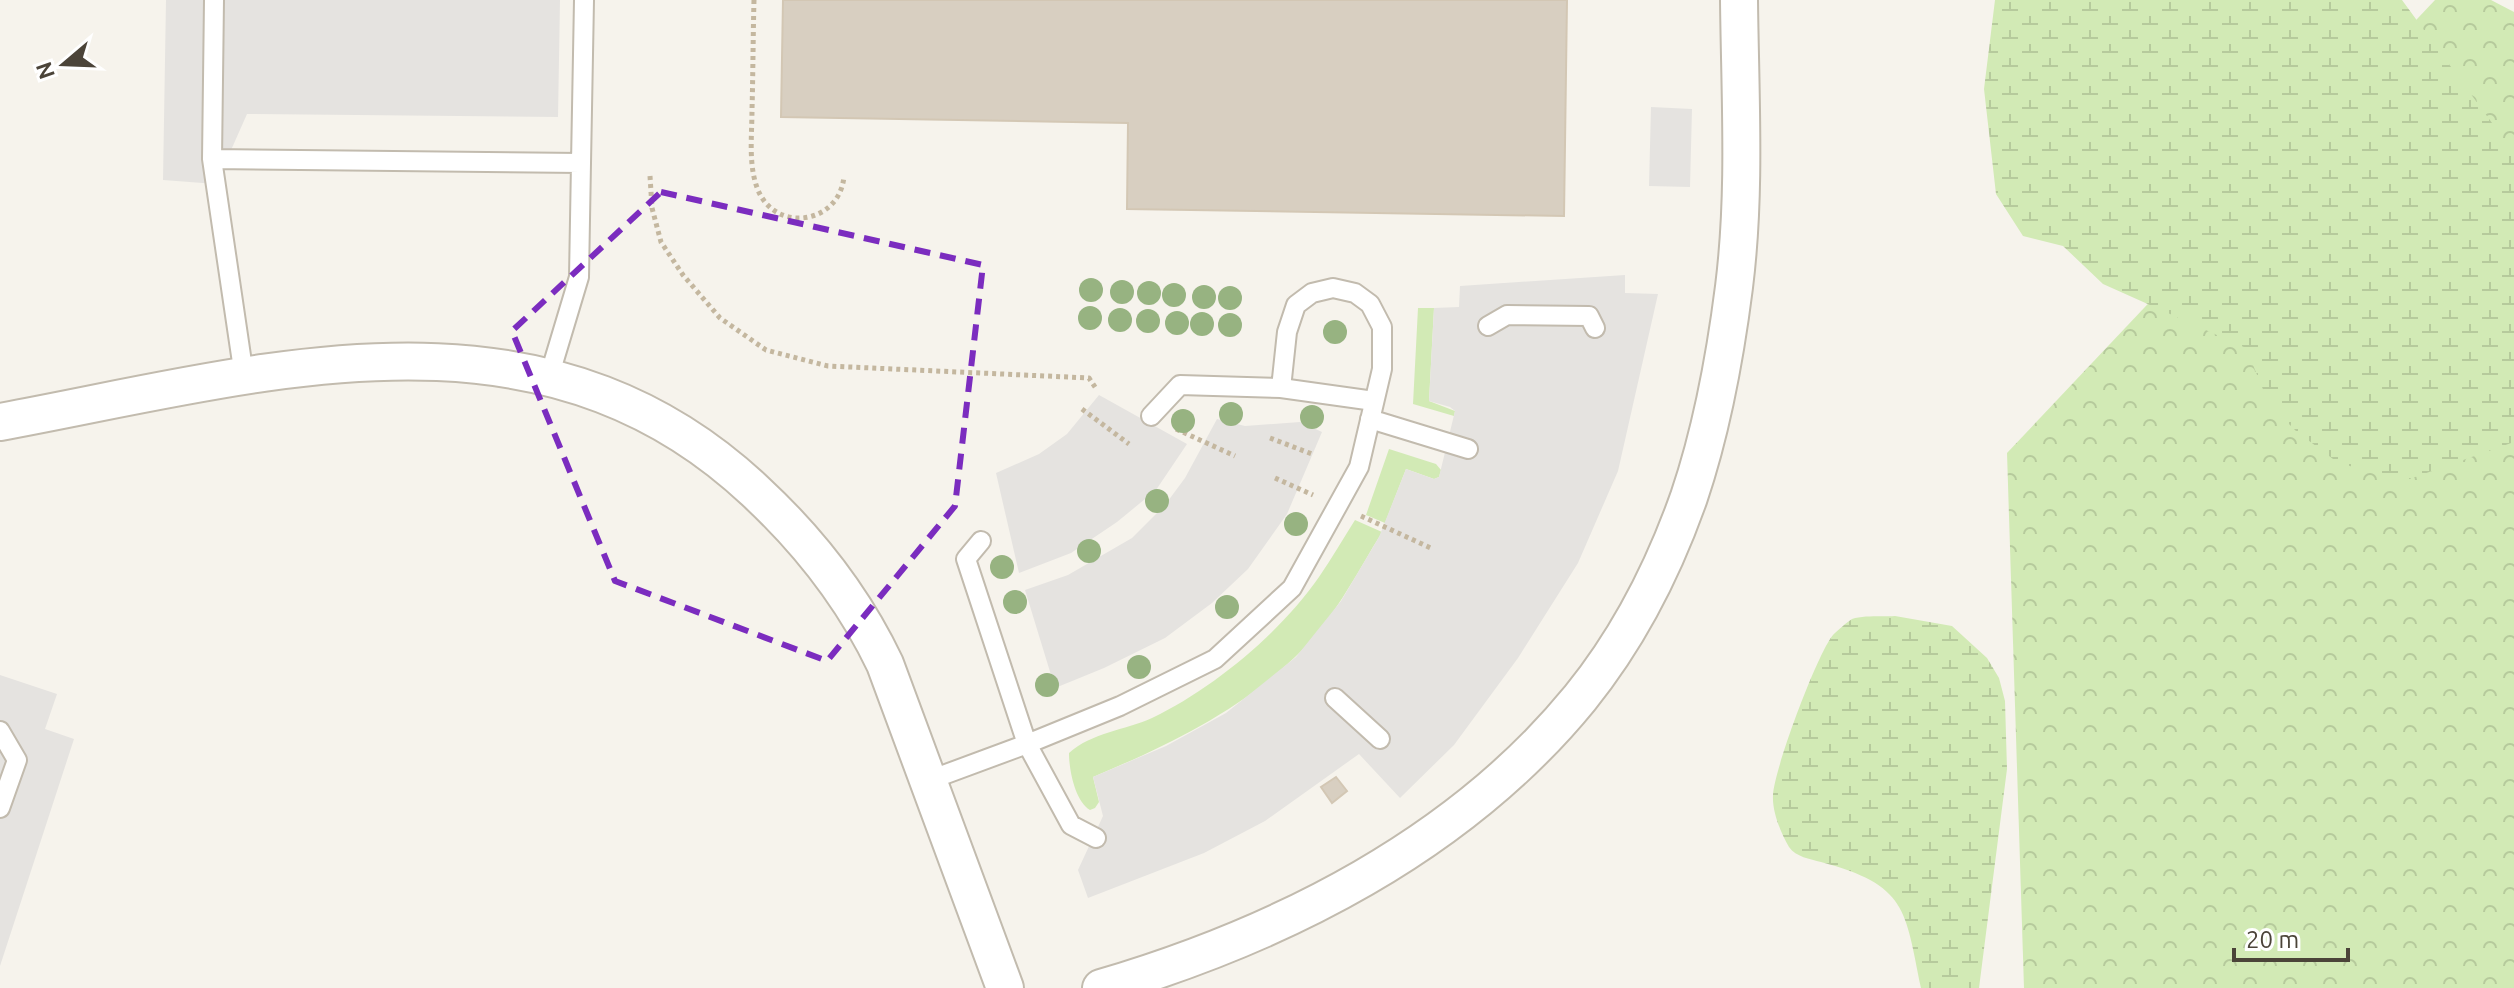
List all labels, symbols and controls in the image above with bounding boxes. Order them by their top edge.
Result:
north arrow [24,24,104,104]
text: N [30,59,59,83]
scale bar [2234,912,2348,962]
text: 20 m [2246,926,2299,953]

